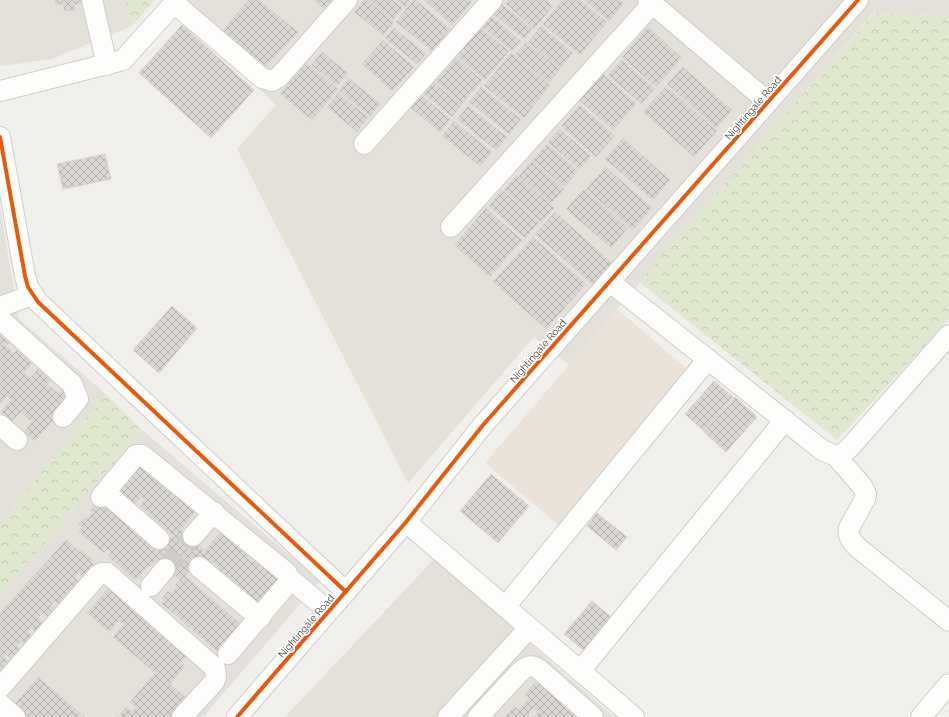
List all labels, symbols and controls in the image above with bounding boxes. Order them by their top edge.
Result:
street label: Nightingale Road [723,74,783,142]
street label: Nightingale Road [508,317,568,385]
street label: Nightingale Road [276,592,336,660]

